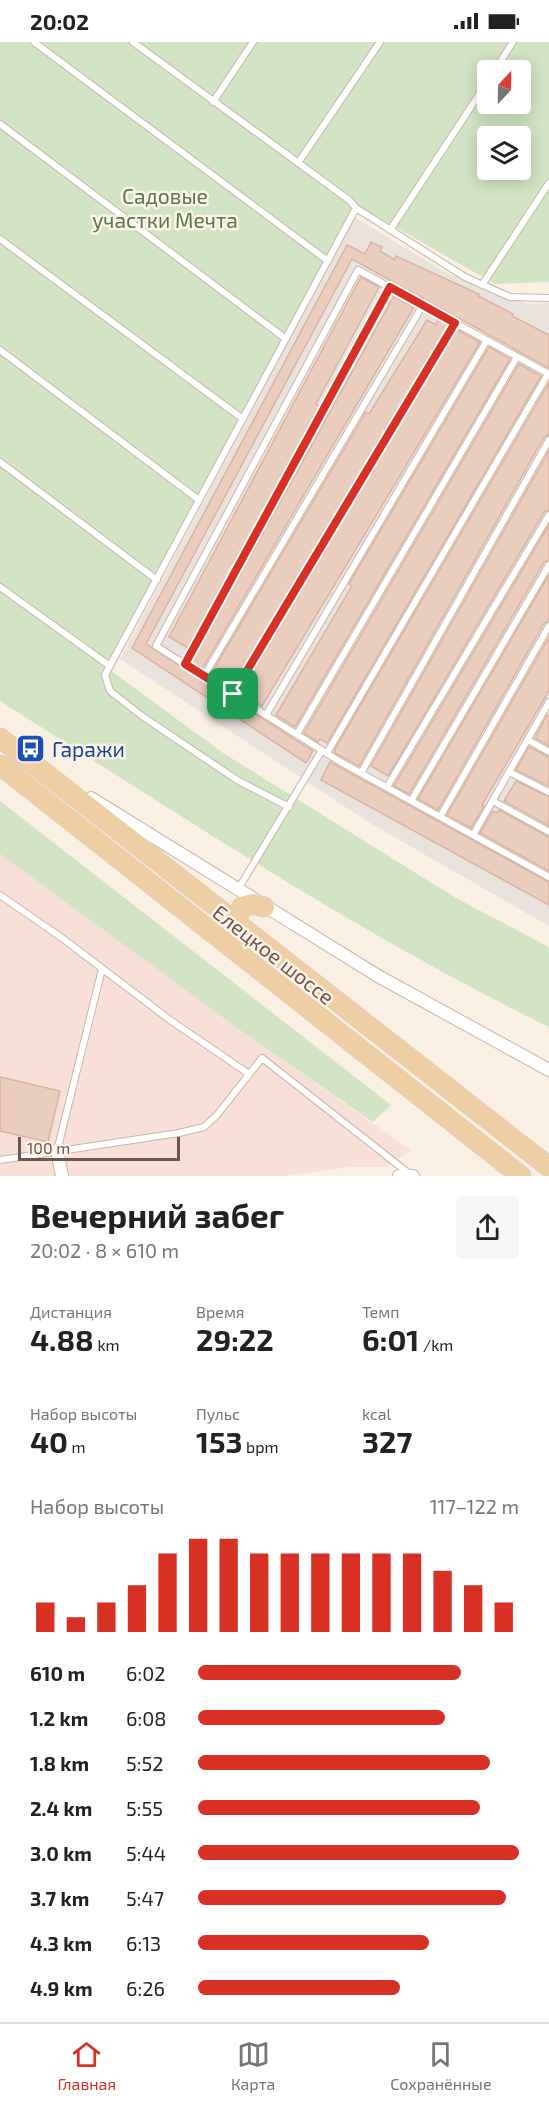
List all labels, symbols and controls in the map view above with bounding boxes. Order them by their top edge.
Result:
text: 20:02 [30,8,89,34]
north arrow [477,60,531,114]
map controls [477,60,531,180]
button: layers [477,126,531,180]
park label: Садовые участки Мечта [92,183,238,233]
pin [207,668,258,719]
icon: arrive [216,677,249,710]
bus stop icon: Гаражи [15,732,47,764]
place label: Гаражи [52,736,125,761]
street label: Елецкое шоссе [208,899,340,1009]
scale bar [18,1134,180,1162]
text: 100 m [27,1138,70,1157]
text: Вечерний забег [30,1195,284,1235]
button: share [456,1196,519,1259]
text: 20:02 · 8 × 610 m [30,1238,179,1262]
text: Дистанция [30,1302,112,1321]
text: Время [196,1302,245,1321]
text: Темп [362,1302,399,1321]
text: 4.88 [30,1321,94,1357]
text: 29:22 [196,1321,274,1357]
text: 6:01 [362,1321,419,1357]
text: km [94,1335,120,1354]
text: /km [419,1335,453,1354]
text: Набор высоты [30,1404,137,1423]
text: Пульс [196,1404,240,1423]
text: kcal [362,1404,391,1423]
text: 40 [30,1423,68,1459]
text: 153 [196,1423,243,1459]
text: 327 [362,1423,412,1459]
text: m [68,1437,86,1456]
text: bpm [243,1437,279,1456]
text: Набор высоты [30,1494,164,1518]
text: 117–122 m [430,1494,519,1518]
text: 610 m [30,1661,85,1685]
text: 6:02 [126,1661,165,1685]
text: 1.2 km [30,1706,88,1730]
text: 6:08 [126,1706,166,1730]
text: 1.8 km [30,1751,89,1775]
text: 5:52 [126,1751,163,1775]
text: 2.4 km [30,1796,92,1820]
text: 5:55 [126,1796,163,1820]
text: 3.0 km [30,1841,92,1865]
text: 5:44 [126,1841,166,1865]
text: 3.7 km [30,1886,89,1910]
text: 5:47 [126,1886,164,1910]
text: 4.3 km [30,1931,92,1955]
text: 6:13 [126,1931,161,1955]
text: 4.9 km [30,1976,93,2000]
text: 6:26 [126,1976,165,2000]
tab: Главная [57,2038,116,2093]
tab: Карта [231,2038,275,2093]
tab: Сохранённые [390,2038,492,2093]

